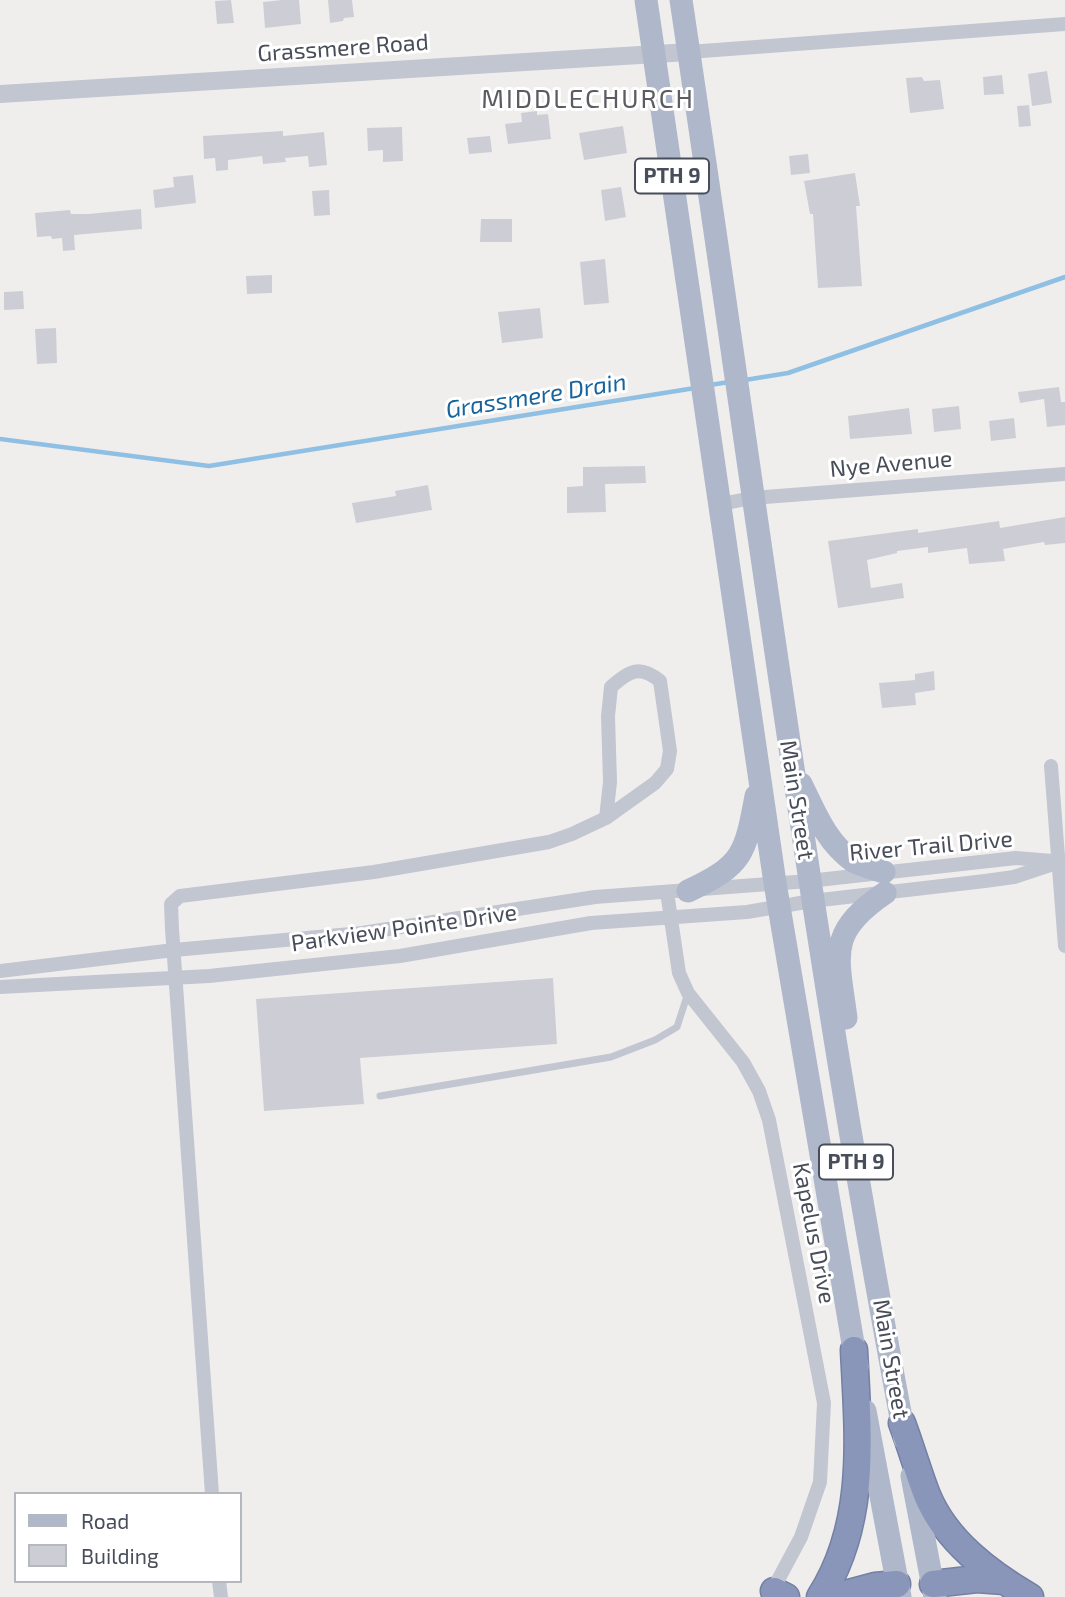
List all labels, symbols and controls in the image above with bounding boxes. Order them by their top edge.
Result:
street label: Grassmere Road [256,28,430,68]
district label: MIDDLECHURCH [483,83,693,115]
road number: PTH 9 [635,158,709,194]
water label: Grassmere Drain [444,368,628,424]
street label: Nye Avenue [829,445,953,483]
street label: Main Street [774,738,820,862]
street label: River Trail Drive [848,825,1014,867]
street label: Parkview Pointe Drive [289,898,519,958]
road number: PTH 9 [819,1144,893,1180]
street label: Kapelus Drive [787,1160,841,1306]
street label: Main Street [867,1297,915,1421]
legend [14,1492,242,1583]
text: Road [81,1508,129,1533]
text: Building [81,1543,159,1568]

